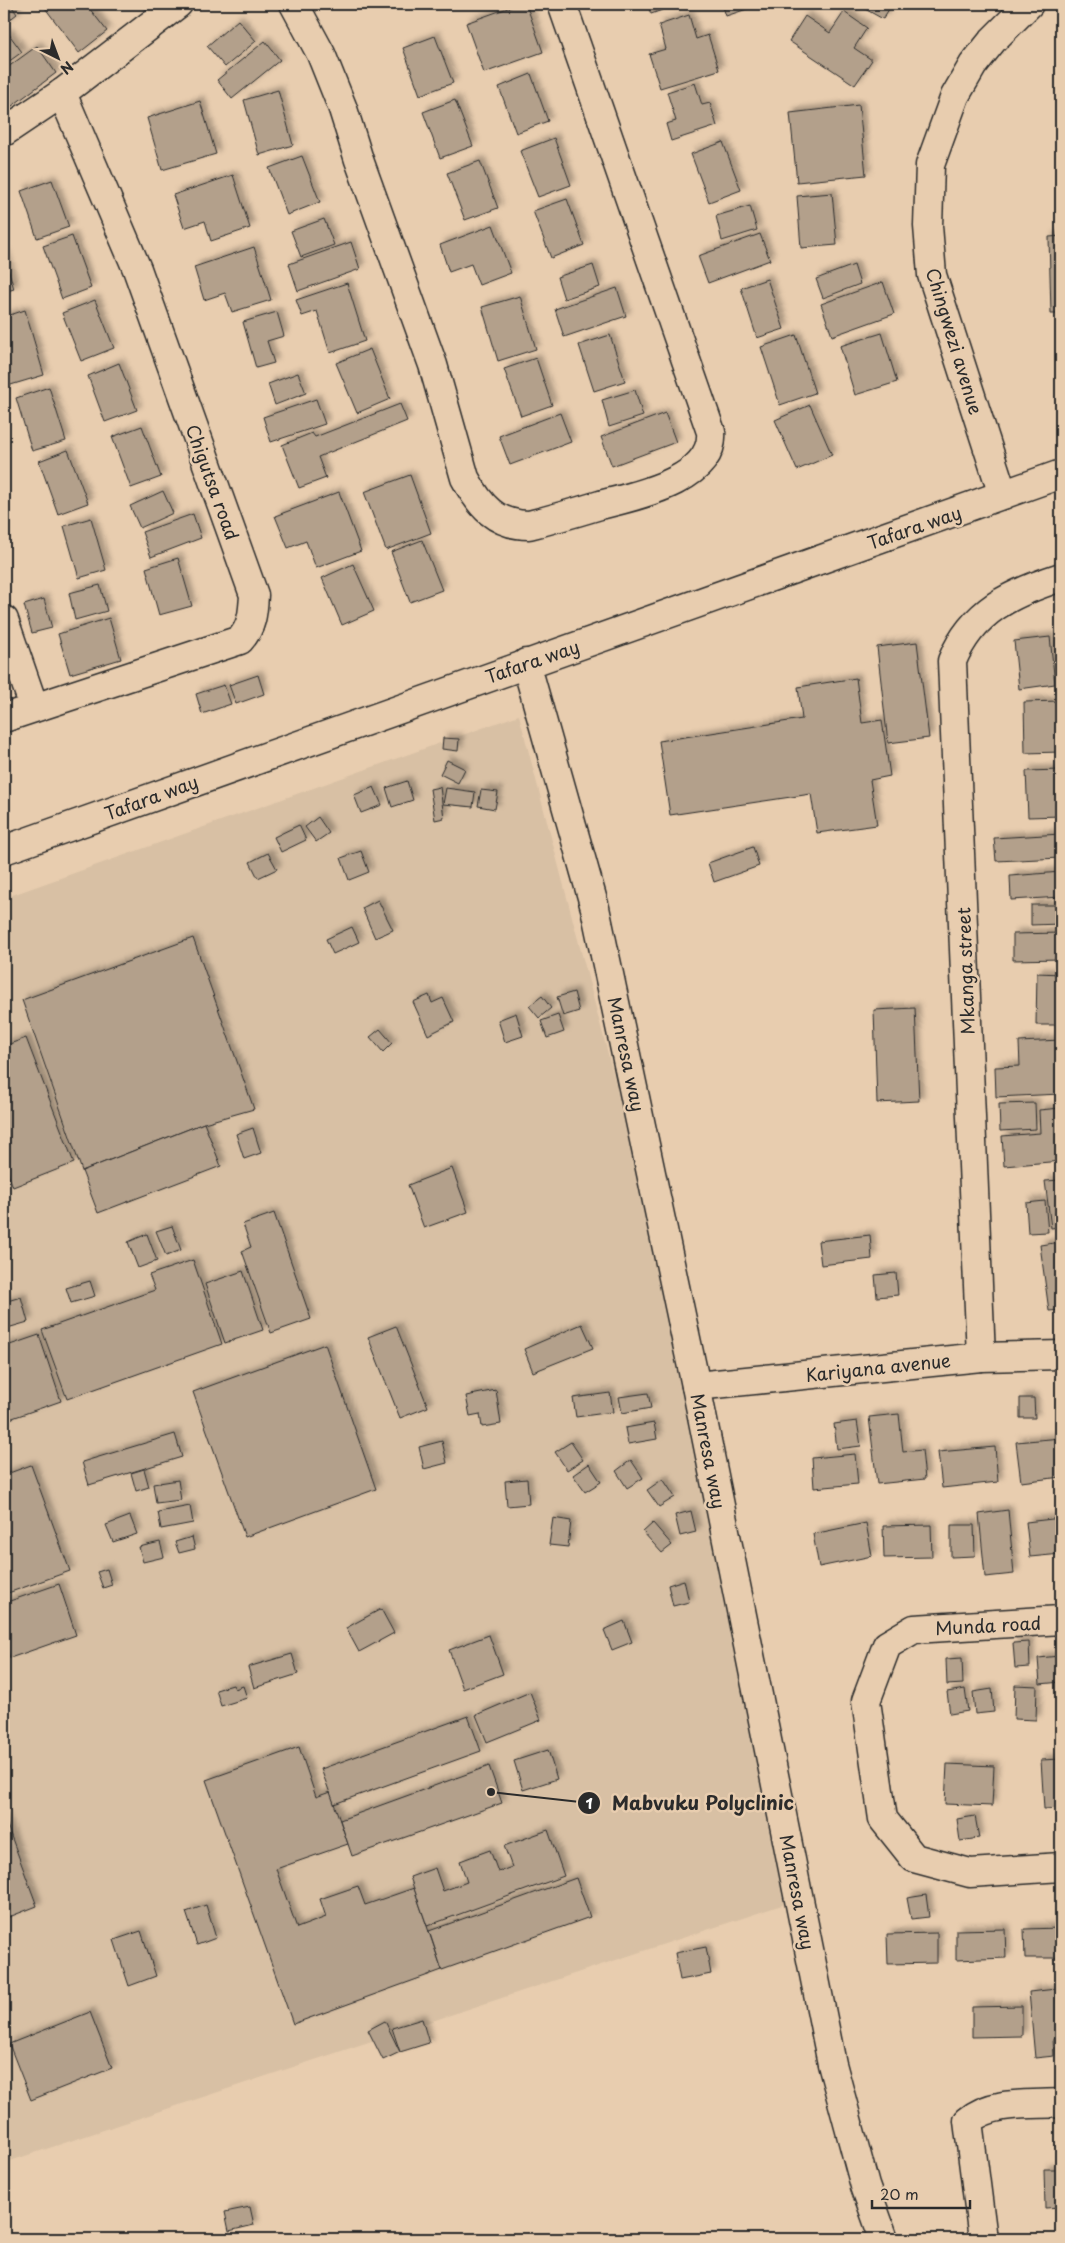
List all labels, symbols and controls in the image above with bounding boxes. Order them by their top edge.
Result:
north arrow [32,32,82,82]
text: N [56,57,78,80]
street label: Chingwezi avenue [920,264,990,418]
street label: Chigutsa road [180,420,246,544]
street label: Tafara way [863,498,965,556]
street label: Tafara way [481,632,583,690]
street label: Tafara way [100,768,202,826]
street label: Mkanga street [949,907,981,1035]
street label: Manresa way [602,994,652,1114]
street label: Kariyana avenue [804,1346,952,1388]
street label: Manresa way [685,1391,733,1511]
street label: Munda road [934,1609,1042,1641]
callout: Mabvuku Polyclinic [577,1786,804,1820]
text: Mabvuku Polyclinic [612,1788,794,1816]
text: 1 [585,1791,593,1814]
street label: Manresa way [774,1832,822,1952]
scale bar [872,2178,970,2210]
text: 20 m [880,2182,919,2205]

